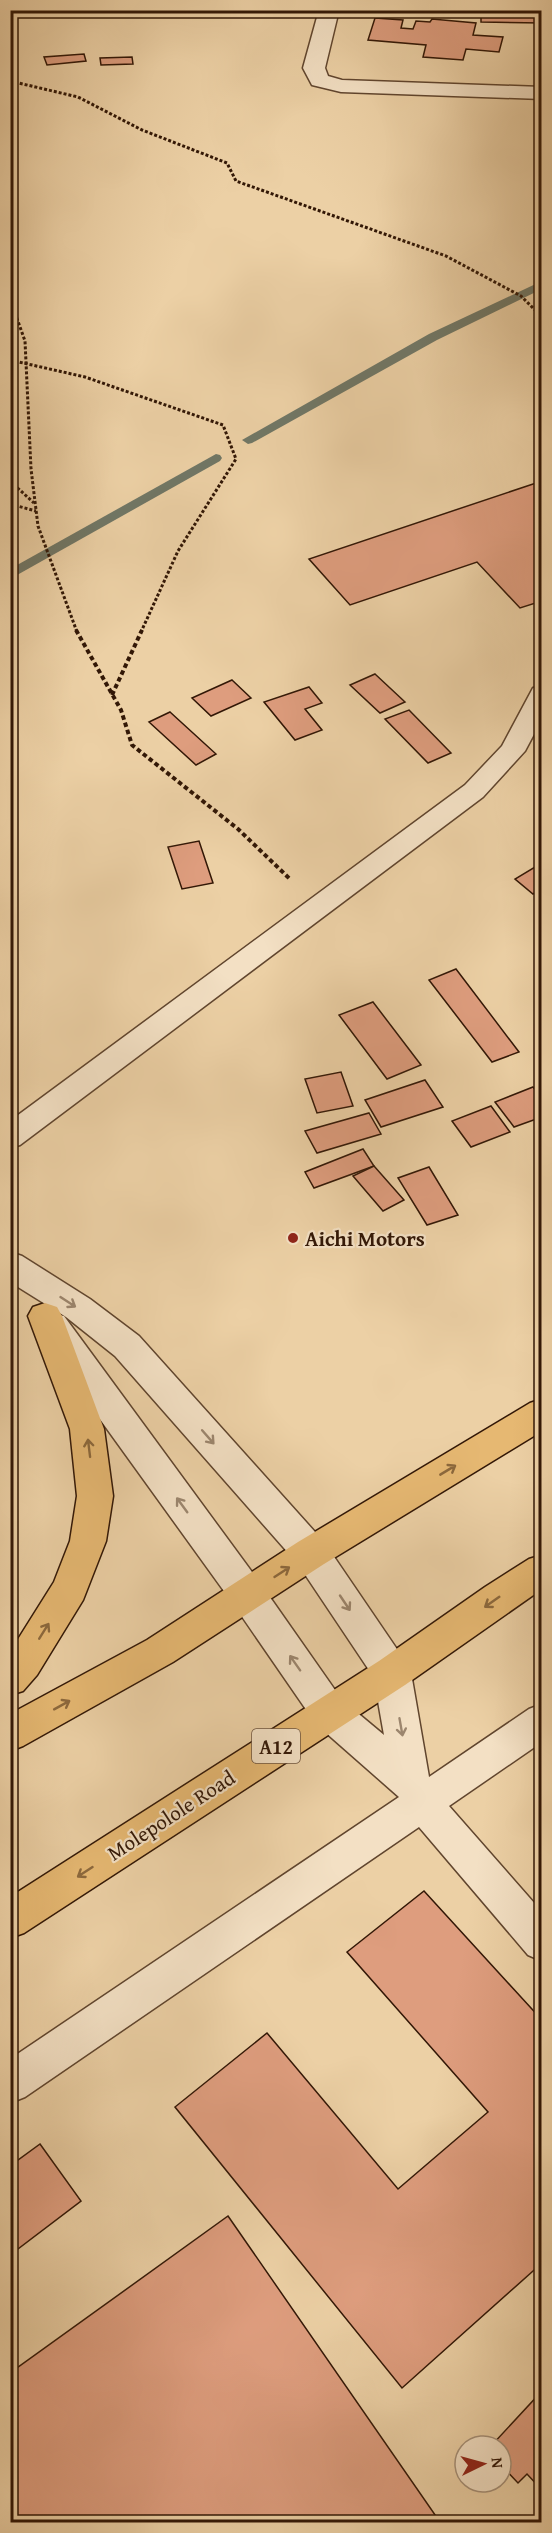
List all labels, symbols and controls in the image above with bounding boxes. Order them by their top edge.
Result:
place label: Aichi Motors [305,1223,425,1254]
marker: Aichi Motors [286,1231,300,1245]
one-way arrow [60,1296,76,1308]
one-way arrow [201,1429,215,1444]
one-way arrow [84,1439,95,1458]
one-way arrow [439,1463,456,1475]
one-way arrow [176,1497,188,1513]
one-way arrow [273,1565,290,1577]
one-way arrow [339,1595,351,1611]
one-way arrow [485,1596,501,1608]
one-way arrow [38,1623,50,1640]
one-way arrow [289,1656,301,1672]
one-way arrow [52,1699,70,1710]
one-way arrow [396,1716,407,1736]
road number: A12 [252,1729,300,1763]
street label: Molepolole Road [101,1762,242,1868]
one-way arrow [77,1866,93,1878]
north arrow [453,2434,513,2494]
text: N [486,2456,510,2469]

